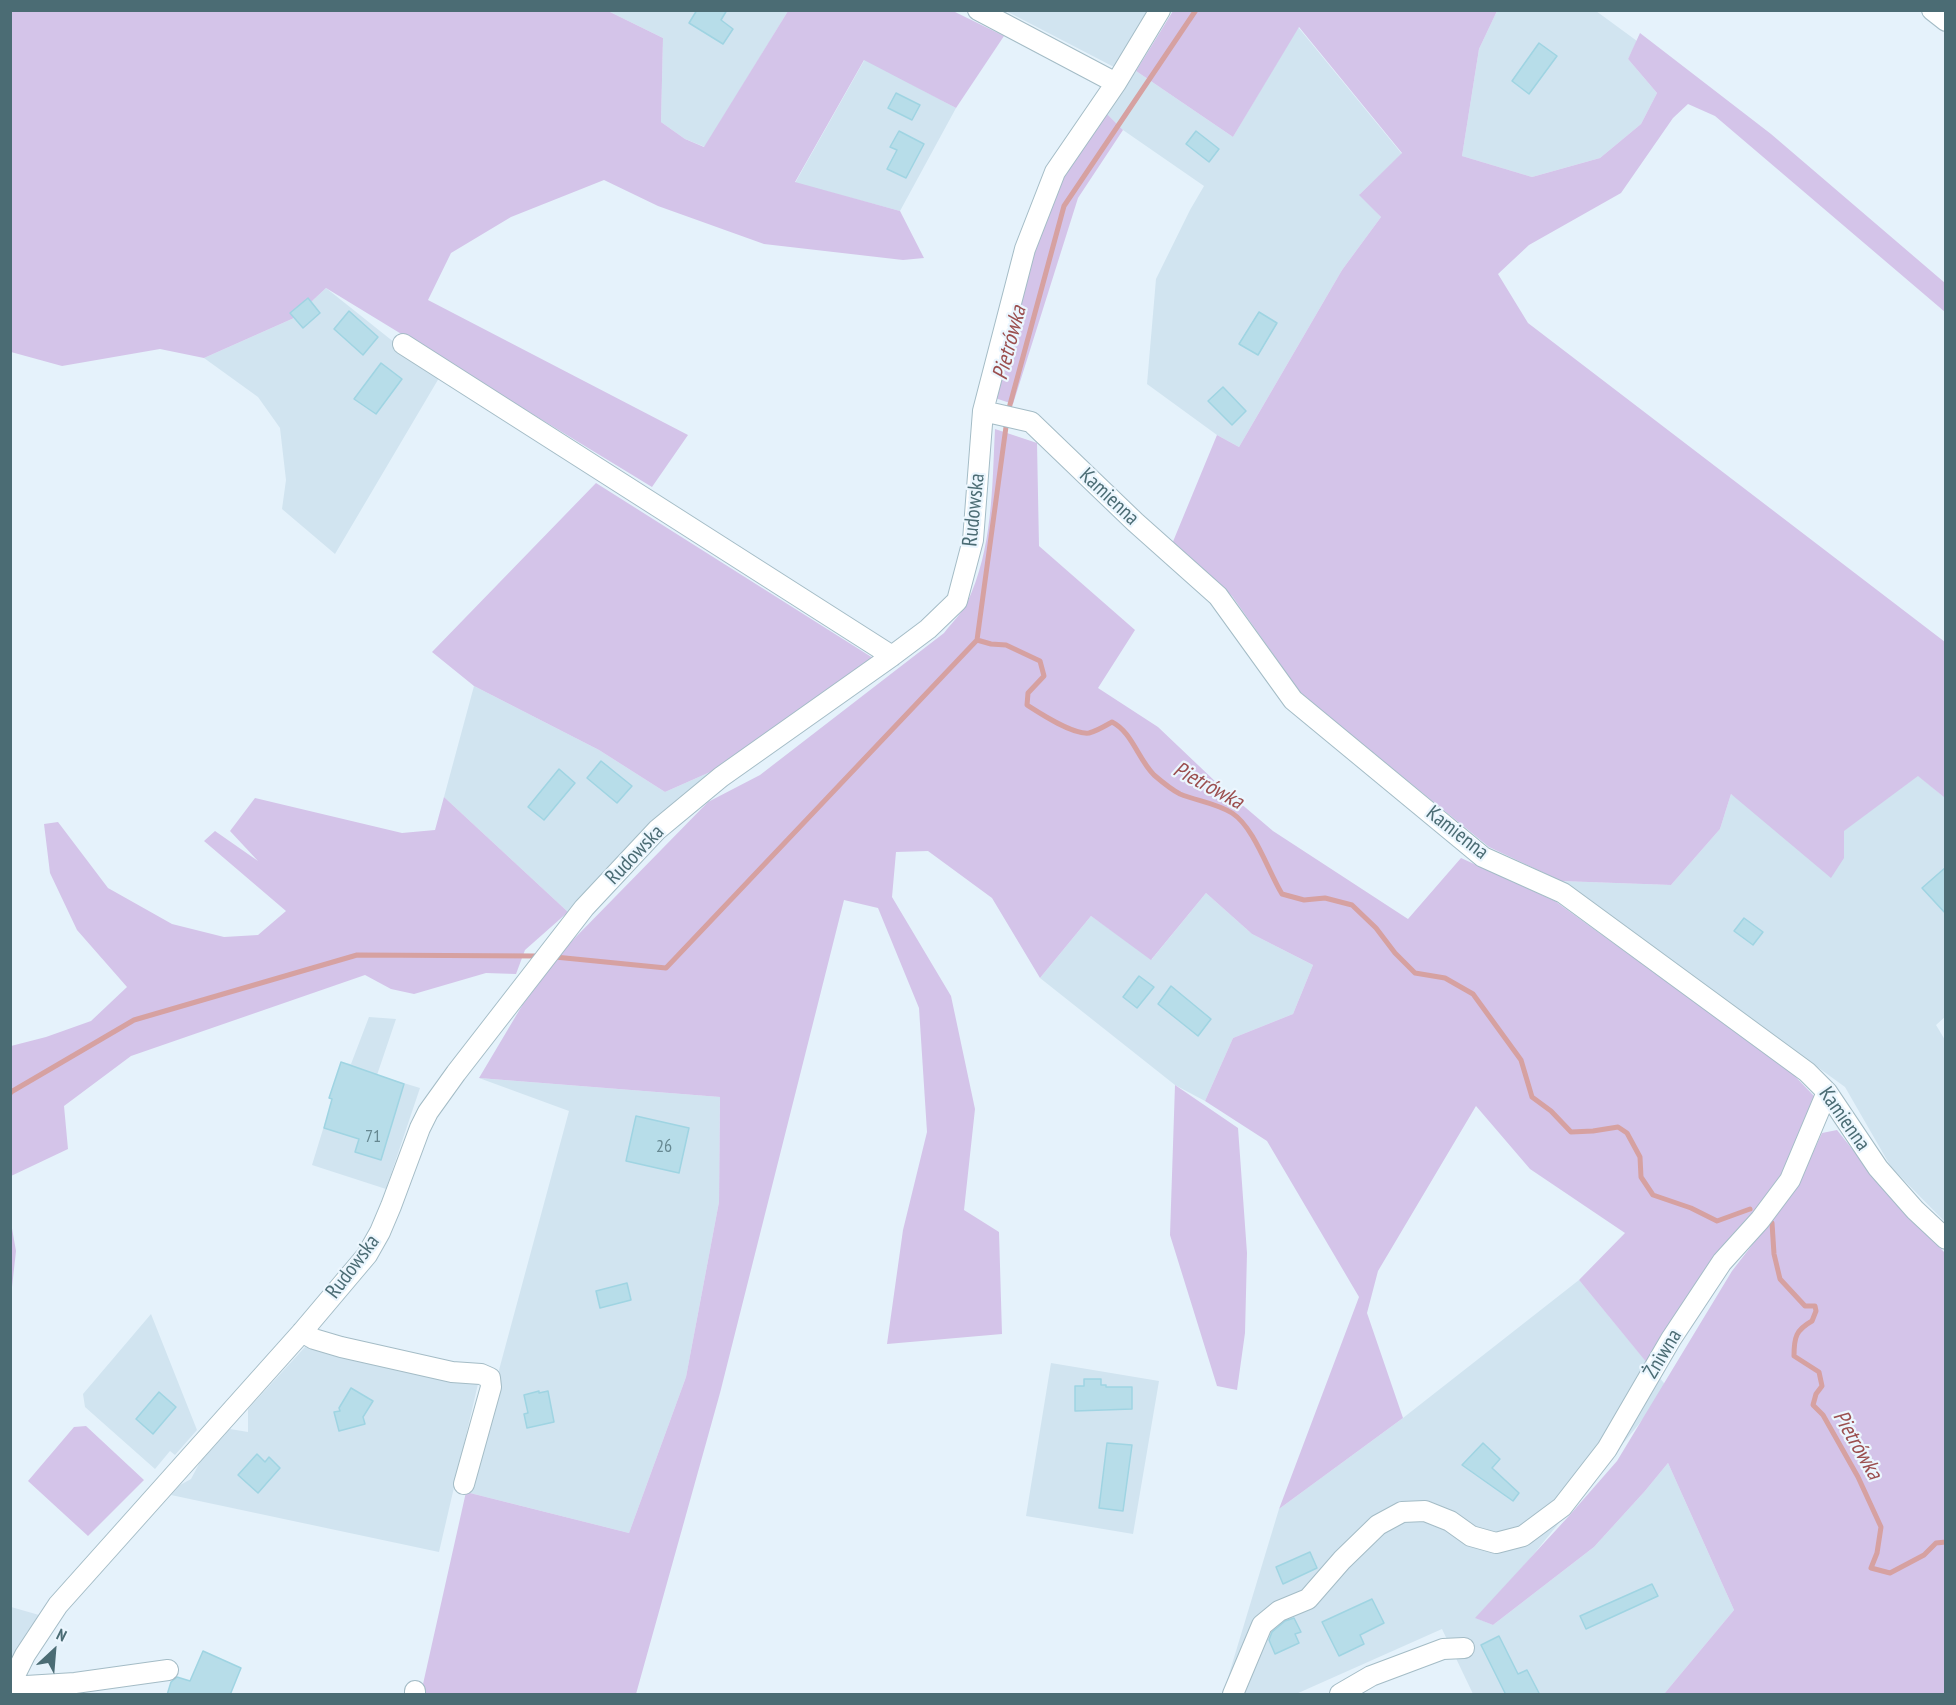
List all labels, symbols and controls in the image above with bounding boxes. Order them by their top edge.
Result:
water label: Pietrówka [987,303,1033,383]
street label: Kamienna [1074,463,1144,531]
street label: Rudowska [958,472,990,548]
water label: Pietrówka [1168,757,1248,815]
street label: Kamienna [1421,801,1493,865]
street label: Rudowska [601,820,669,890]
street label: Kamienna [1813,1082,1875,1156]
house number: 71 [365,1126,381,1148]
house number: 26 [656,1136,672,1158]
street label: Rudowska [321,1230,385,1304]
street label: Żniwna [1639,1325,1687,1383]
water label: Pietrówka [1827,1406,1887,1484]
north arrow [24,1621,84,1681]
text: N [54,1624,70,1646]

